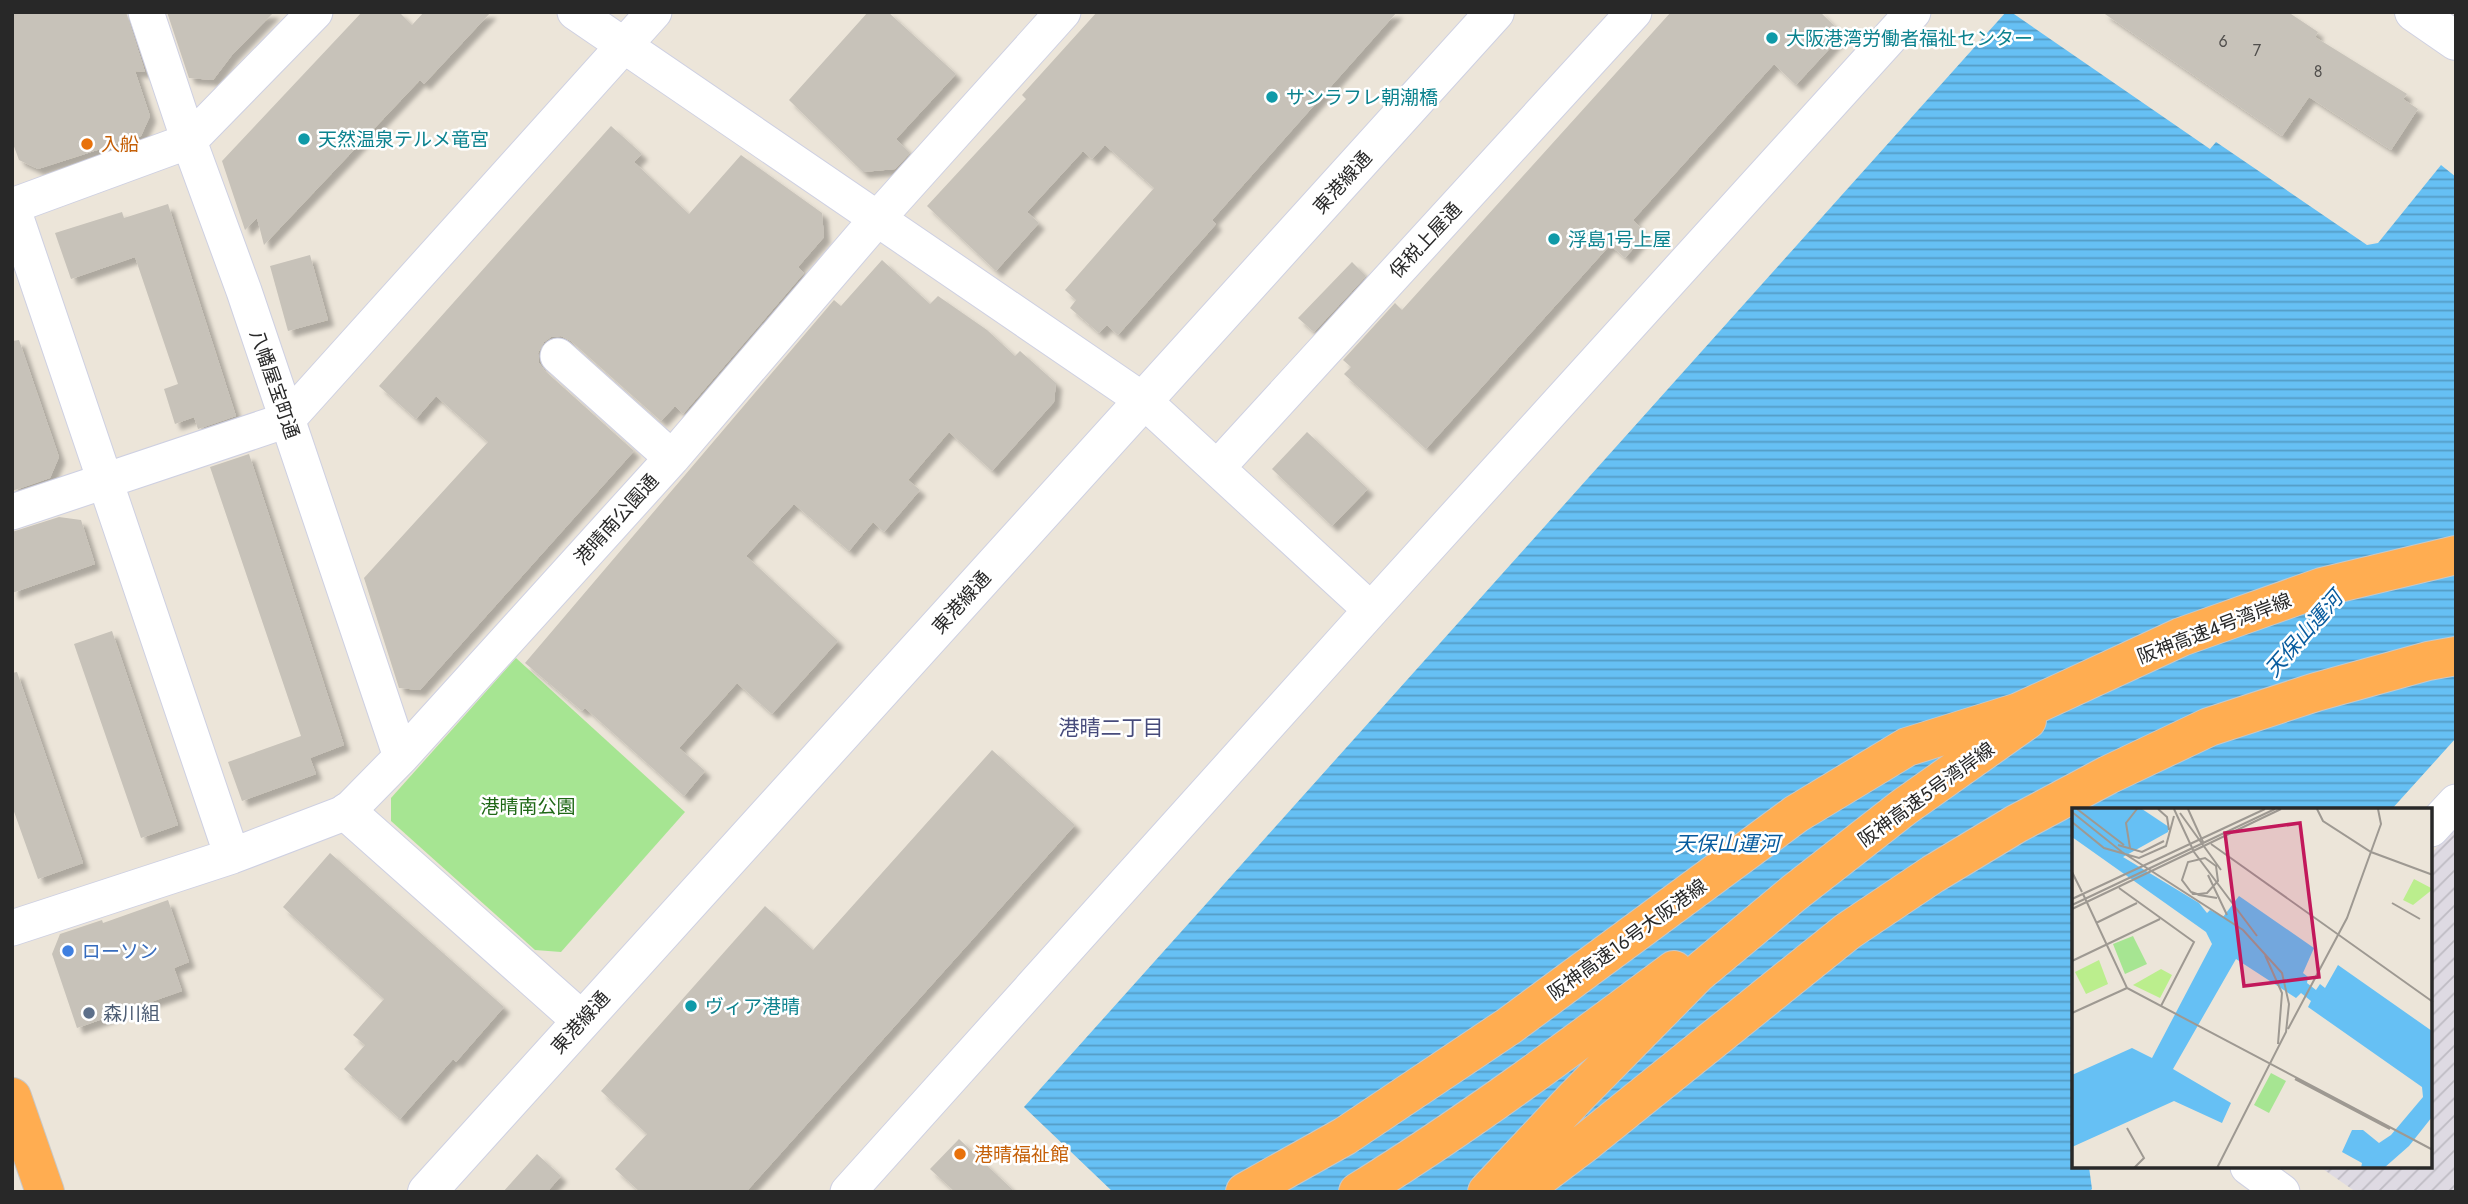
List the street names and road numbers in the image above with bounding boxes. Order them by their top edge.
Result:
street label: 東港線通 [1307,145,1378,220]
street label: 保税上屋通 [1383,196,1468,284]
street label: 八幡屋宝町通 [243,326,306,442]
street label: 港晴南公園通 [568,468,665,571]
street label: 東港線通 [926,565,997,640]
street label: 阪神高速4号湾岸線 [2133,587,2295,670]
street label: 阪神高速5号湾岸線 [1853,736,2000,853]
street label: 阪神高速16号大阪港線 [1542,872,1712,1006]
street label: 東港線通 [545,985,616,1060]

